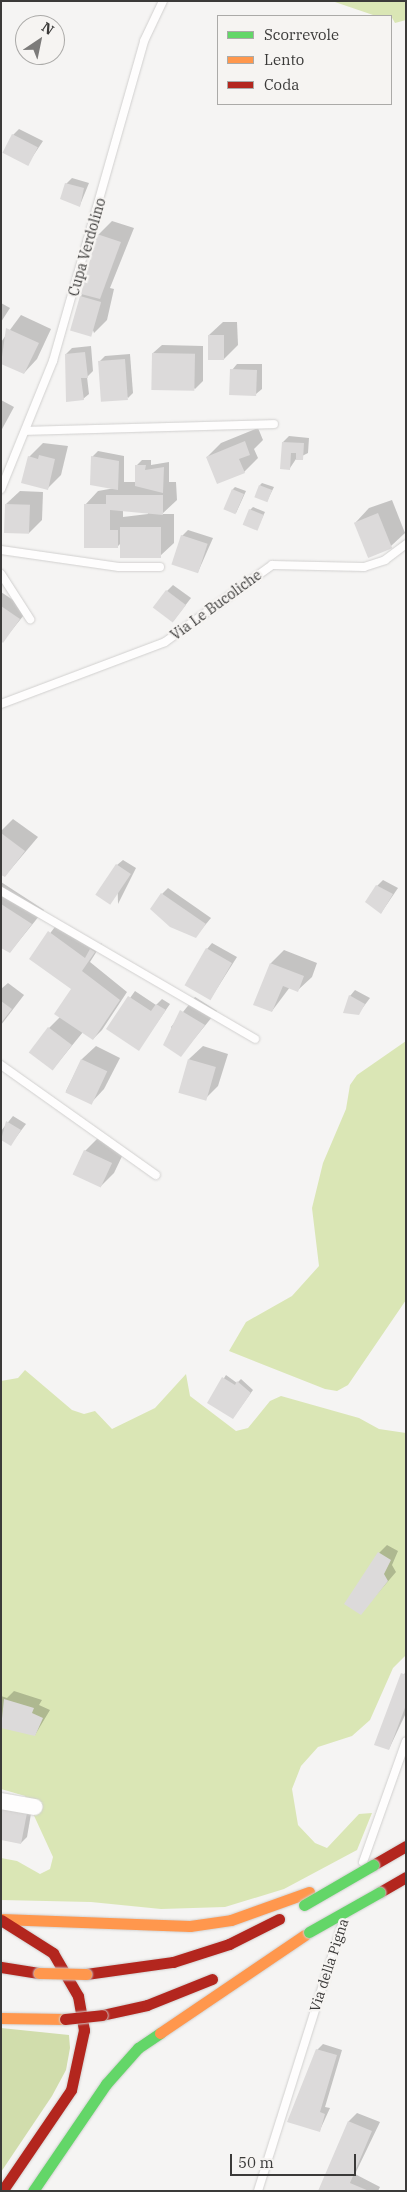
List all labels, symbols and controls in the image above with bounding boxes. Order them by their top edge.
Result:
north arrow [15,15,65,65]
legend [217,15,392,105]
text: N [38,18,57,39]
text: Scorrevole [264,25,339,44]
text: Lento [264,50,304,69]
text: Coda [264,75,300,94]
street label: Cupa Verdolino [65,196,109,298]
street label: Via Le Bucoliche [167,566,265,644]
street label: Via della Pigna [306,1916,352,2014]
scale bar [232,2144,358,2176]
text: 50 m [238,2153,274,2172]

